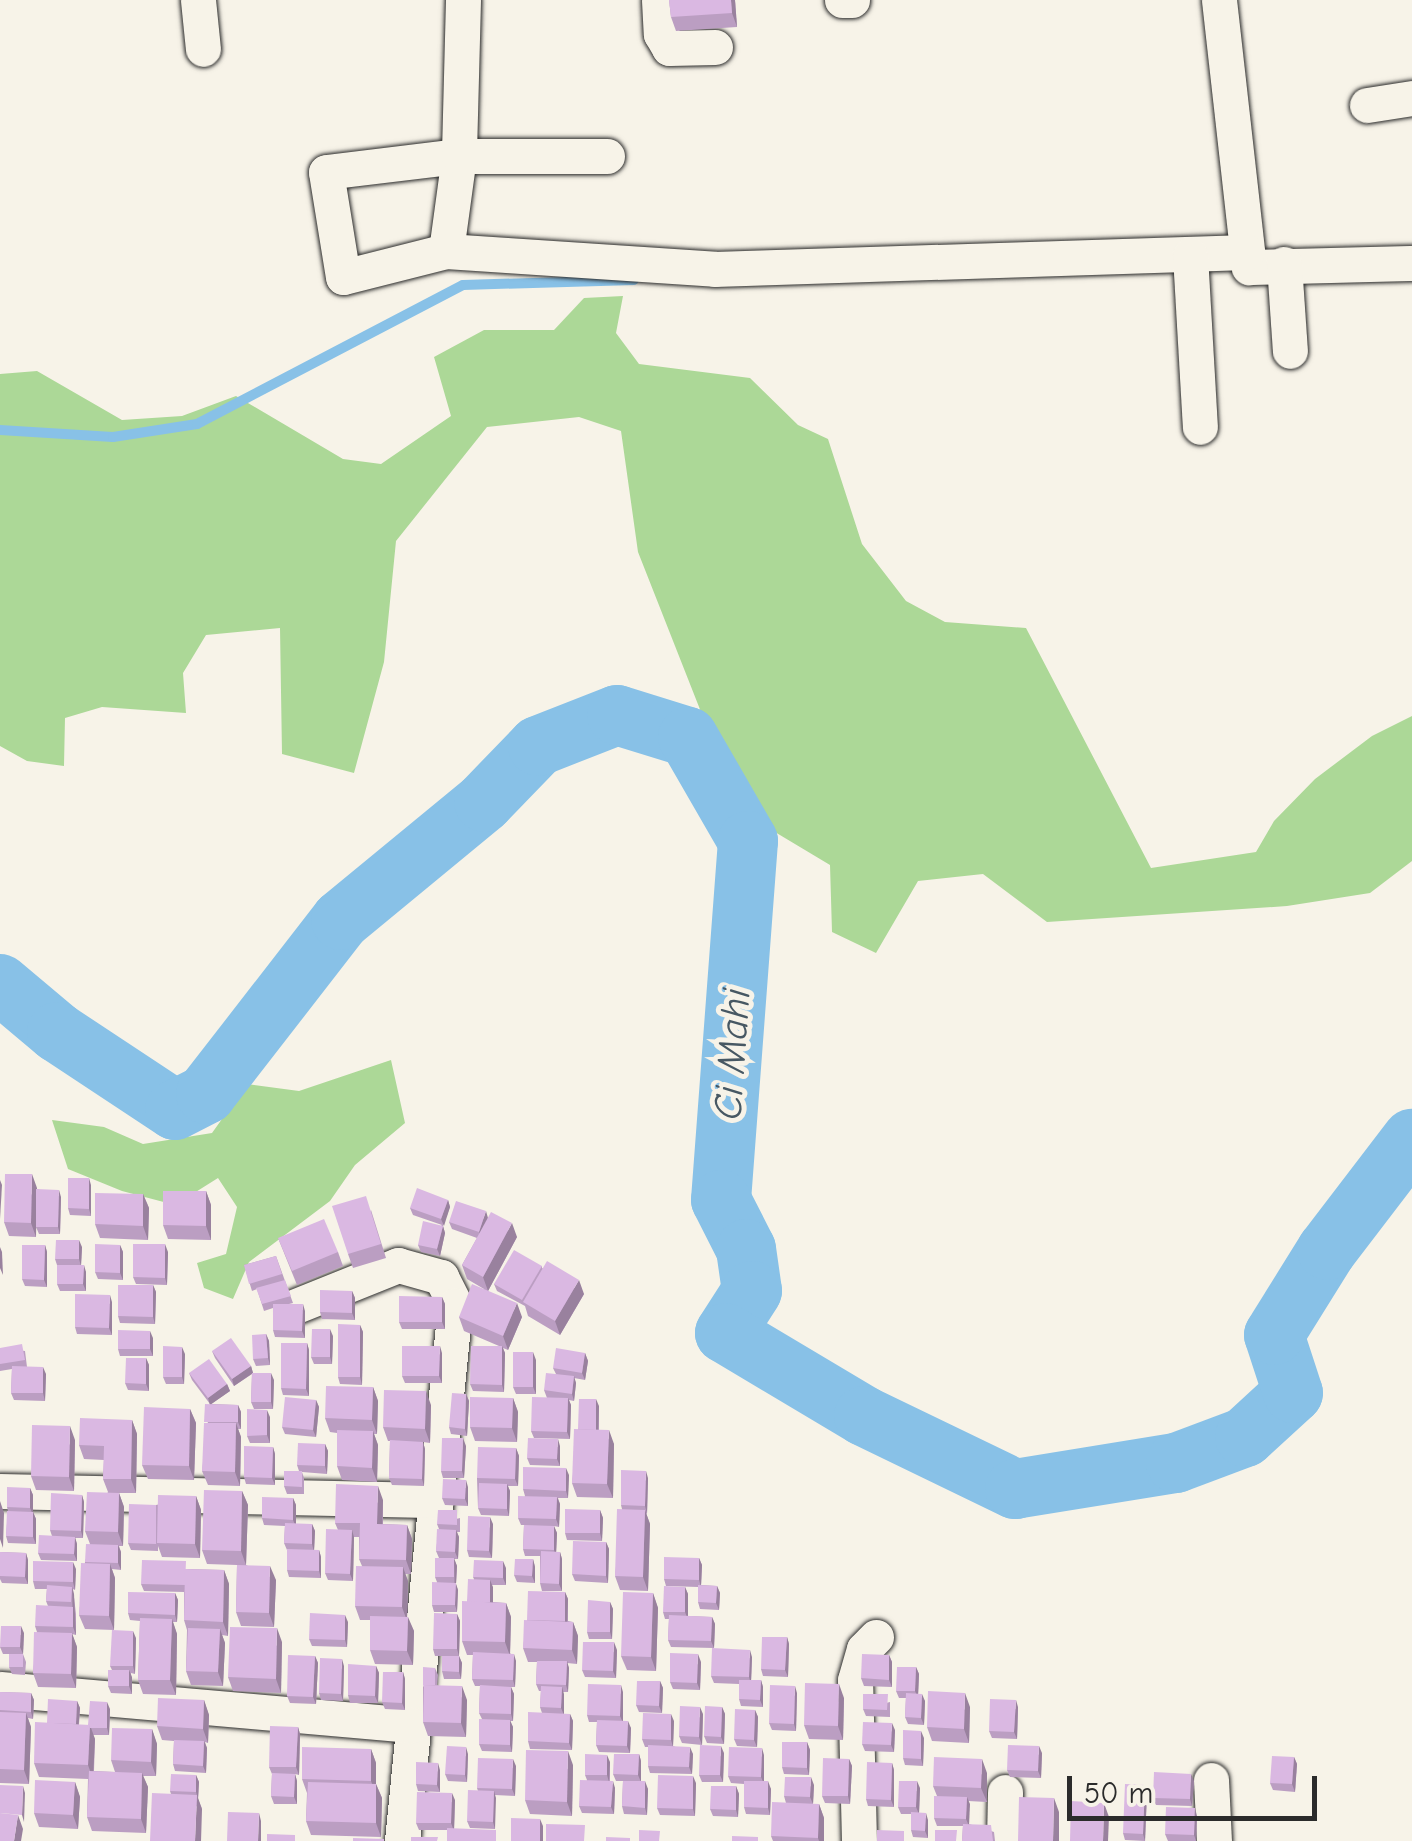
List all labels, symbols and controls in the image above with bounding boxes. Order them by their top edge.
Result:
water label: Ci Mahi [703,987,761,1121]
scale bar [1072,1756,1322,1818]
text: 50 m [1084,1776,1153,1811]

